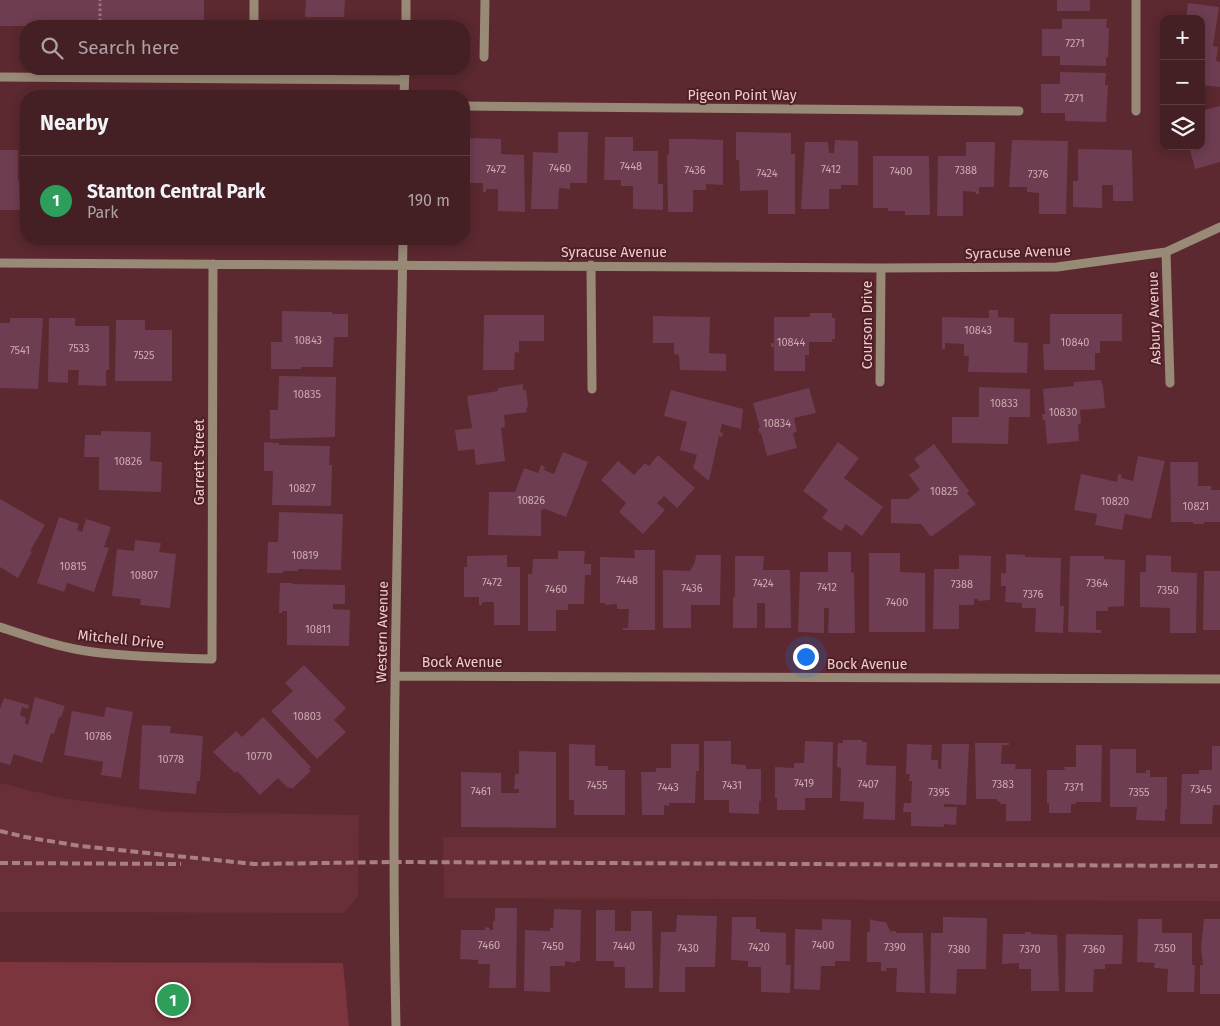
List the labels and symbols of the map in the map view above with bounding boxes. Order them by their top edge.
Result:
house number: 7271 [1065,37,1085,50]
street label: Pigeon Point Way [687,87,797,104]
house number: 7271 [1064,92,1084,105]
house number: 7448 [620,160,642,173]
house number: 7460 [549,162,571,175]
house number: 7472 [486,163,506,176]
house number: 7412 [821,163,841,176]
house number: 7436 [684,164,706,177]
house number: 7388 [955,164,977,177]
house number: 7400 [890,165,912,178]
house number: 7424 [756,167,778,180]
house number: 7376 [1028,168,1048,181]
street label: Syracuse Avenue [965,242,1071,263]
street label: Syracuse Avenue [561,244,667,261]
street label: Asbury Avenue [1144,271,1165,365]
street label: Courson Drive [859,281,876,369]
house number: 10843 [964,324,992,337]
house number: 10843 [294,334,322,347]
house number: 10844 [777,336,805,349]
house number: 10840 [1061,336,1089,349]
house number: 7533 [68,342,90,355]
house number: 7541 [10,344,30,357]
house number: 7525 [133,349,155,362]
house number: 10835 [293,388,321,401]
house number: 10833 [990,397,1018,410]
house number: 10830 [1049,406,1077,419]
house number: 10834 [763,417,791,430]
street label: Garrett Street [191,418,208,505]
house number: 10826 [114,455,142,468]
house number: 10827 [288,482,316,495]
house number: 10825 [930,485,958,498]
house number: 10826 [517,494,545,507]
house number: 10820 [1101,495,1129,508]
house number: 10821 [1183,500,1209,513]
house number: 10819 [291,549,319,562]
house number: 10815 [60,560,87,573]
house number: 10807 [130,569,158,582]
house number: 7448 [616,574,638,587]
house number: 7472 [482,576,502,589]
house number: 7424 [752,577,774,590]
house number: 7364 [1086,577,1108,590]
house number: 7388 [951,578,973,591]
street label: Western Avenue [373,581,392,683]
house number: 7412 [817,581,837,594]
house number: 7436 [681,582,703,595]
house number: 7460 [545,583,567,596]
house number: 7350 [1157,584,1179,597]
house number: 7376 [1023,588,1043,601]
house number: 7400 [886,596,908,609]
house number: 10811 [305,623,331,636]
street label: Mitchell Drive [77,626,165,652]
your location [793,644,819,670]
street label: Bock Avenue [422,654,502,671]
street label: Bock Avenue [827,656,907,673]
house number: 10803 [293,710,321,723]
house number: 10786 [84,730,112,743]
house number: 10770 [246,750,272,763]
house number: 10778 [158,753,184,766]
house number: 7419 [794,777,814,790]
house number: 7407 [857,778,879,791]
house number: 7383 [992,778,1014,791]
house number: 7455 [586,779,608,792]
house number: 7431 [722,779,742,792]
house number: 7443 [657,781,679,794]
house number: 7371 [1064,781,1084,794]
house number: 7345 [1190,783,1212,796]
house number: 7461 [471,785,491,798]
house number: 7395 [928,786,950,799]
house number: 7355 [1128,786,1150,799]
house number: 7460 [478,939,500,952]
house number: 7400 [812,939,834,952]
house number: 7450 [542,940,564,953]
house number: 7440 [613,940,635,953]
house number: 7420 [748,941,770,954]
house number: 7390 [884,941,906,954]
house number: 7430 [677,942,699,955]
house number: 7350 [1154,942,1176,955]
house number: 7380 [948,943,970,956]
house number: 7370 [1019,943,1041,956]
house number: 7360 [1083,943,1105,956]
pin: 1 [157,981,189,1019]

